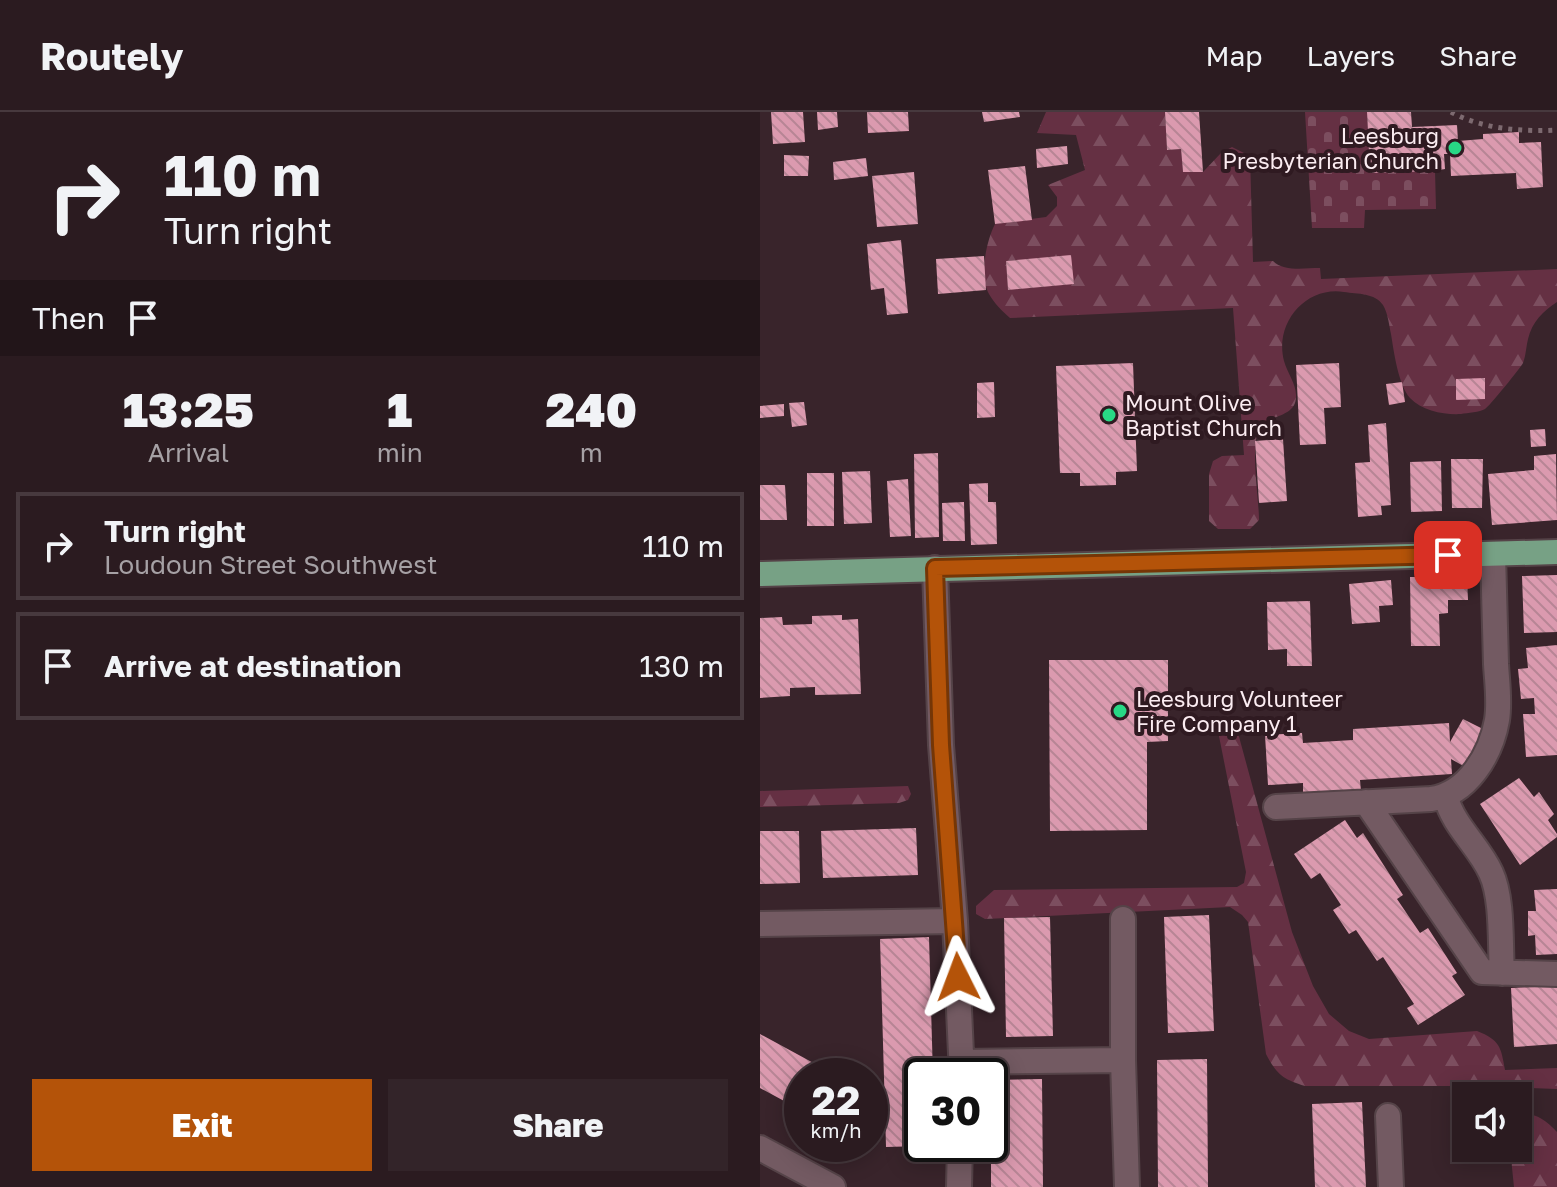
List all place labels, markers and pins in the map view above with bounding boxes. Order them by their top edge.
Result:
place label: Leesburg Presbyterian Church [1223,122,1439,174]
marker: Leesburg Presbyterian Church [1446,139,1464,157]
place label: Mount Olive Baptist Church [1125,389,1282,441]
marker: Mount Olive Baptist Church [1100,406,1118,424]
pin [1414,521,1482,589]
place label: Leesburg Volunteer Fire Company 1 [1136,685,1343,737]
marker: Leesburg Volunteer Fire Company 1 [1111,702,1129,720]

